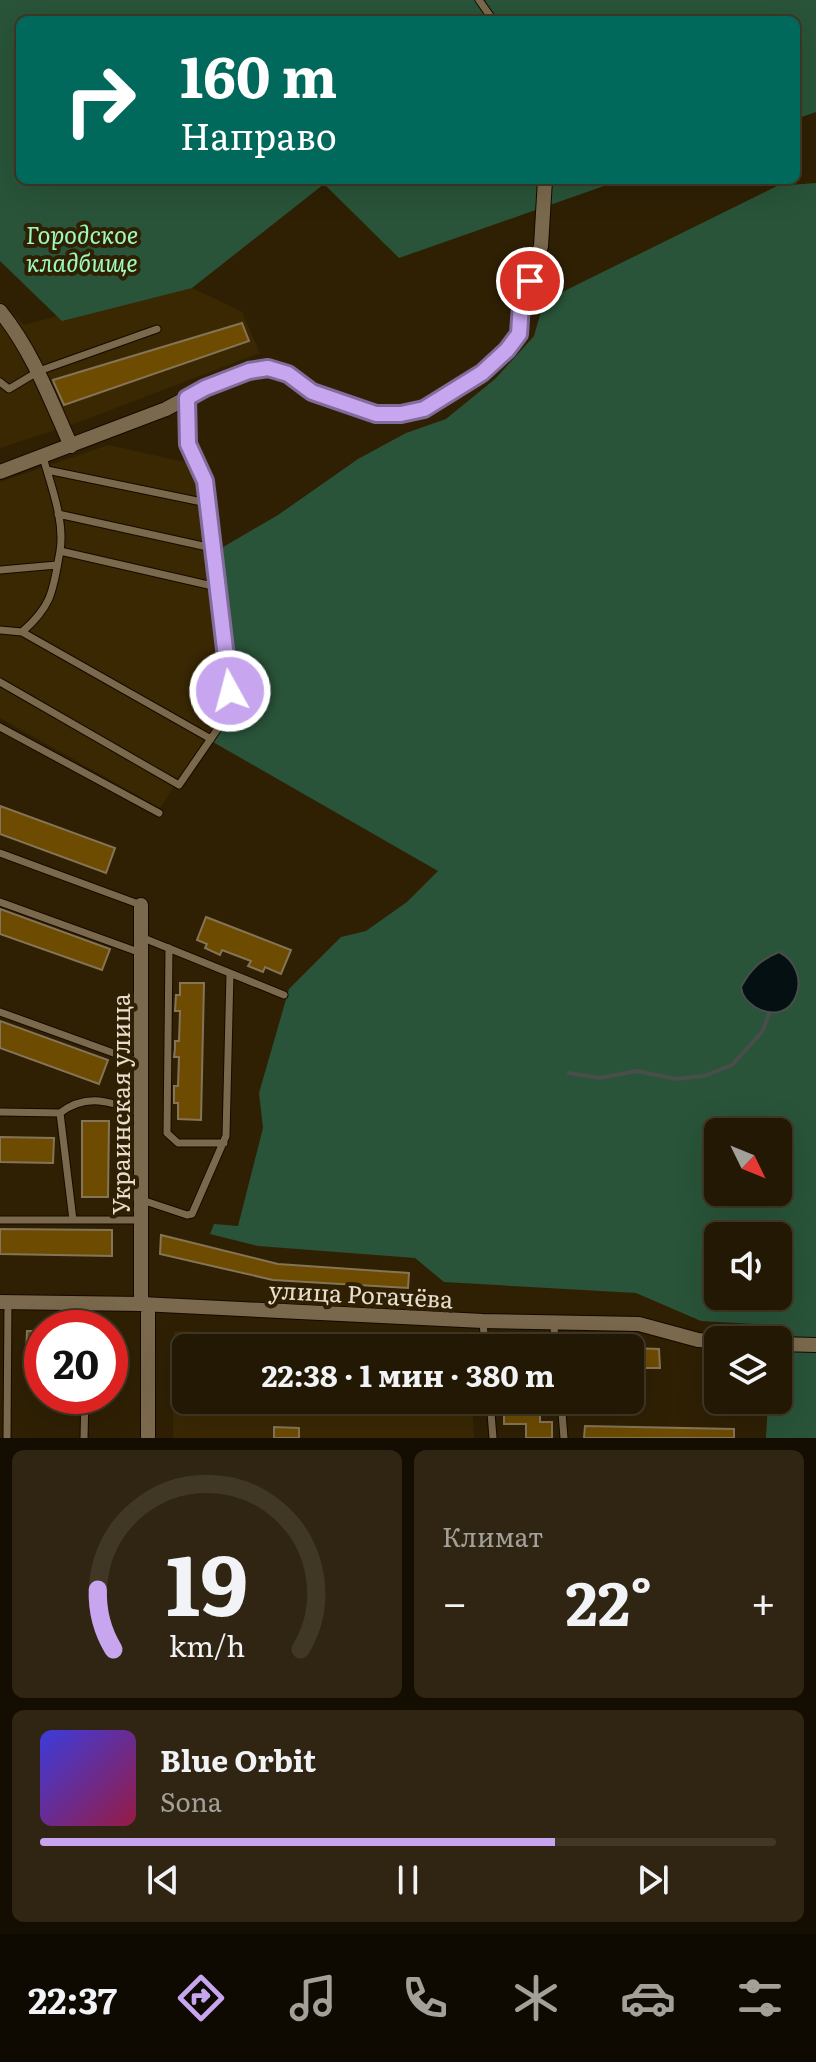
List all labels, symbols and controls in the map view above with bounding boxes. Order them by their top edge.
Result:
text: 160 m [180,32,337,115]
icon: right [48,48,152,152]
text: Направо [180,108,337,161]
park label: Городское кладбище [26,216,138,279]
pin [496,247,564,315]
icon: arrive [508,259,552,303]
position arrow [188,649,272,733]
street label: Украинская улица [102,993,137,1215]
north arrow [704,1118,792,1206]
map controls [704,1118,792,1414]
button: sound [704,1222,792,1310]
street label: улица Рогачёва [268,1271,454,1315]
speed limit sign: 20 [24,1310,128,1414]
button: layers [704,1326,792,1414]
text: 22:38 · 1 мин · 380 m [261,1352,555,1396]
text: Климат [442,1516,543,1555]
text: 19 [166,1518,248,1642]
text: 22° [566,1555,652,1644]
text: − [442,1567,468,1633]
text: + [750,1567,776,1633]
text: km/h [169,1623,245,1666]
text: Blue Orbit [160,1737,316,1781]
text: Sona [160,1781,222,1820]
icon: previous [141,1858,185,1902]
icon: pause [386,1858,430,1902]
icon: next [631,1858,675,1902]
icon: directions [173,1970,229,2026]
icon: music [285,1970,341,2026]
icon: phone [397,1970,453,2026]
icon: climate [508,1970,564,2026]
icon: car [620,1970,676,2026]
icon: filters [732,1970,788,2026]
text: 22:37 [28,1972,117,2025]

